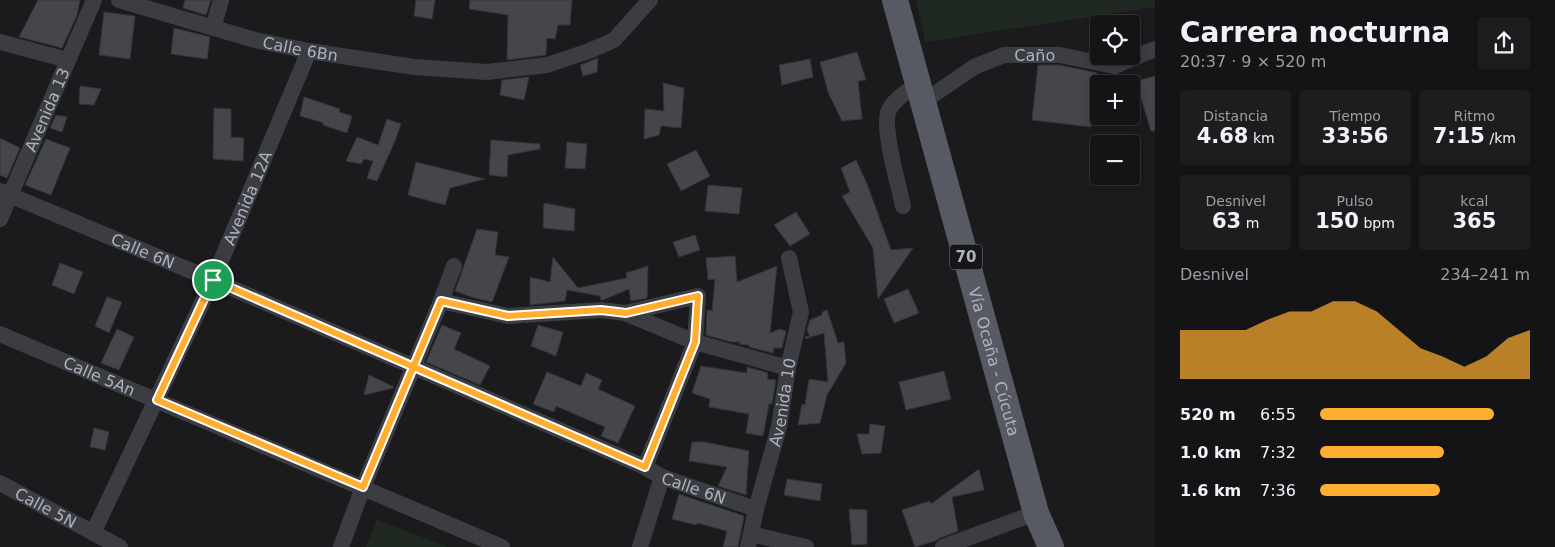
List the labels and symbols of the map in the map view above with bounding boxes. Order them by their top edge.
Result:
street label: Calle 6Bn [261,32,339,65]
street label: Caño [1014,46,1055,65]
street label: Avenida 13 [21,65,73,154]
street label: Avenida 12A [219,148,276,248]
street label: Calle 6N [108,229,178,272]
road number: 70 [950,244,982,270]
pin [192,259,234,301]
street label: Vía Ocaña - Cúcuta [965,285,1024,438]
street label: Calle 5An [61,353,138,400]
street label: Avenida 10 [765,356,800,449]
street label: Calle 6N [659,468,729,508]
street label: Calle 5N [12,483,80,532]

